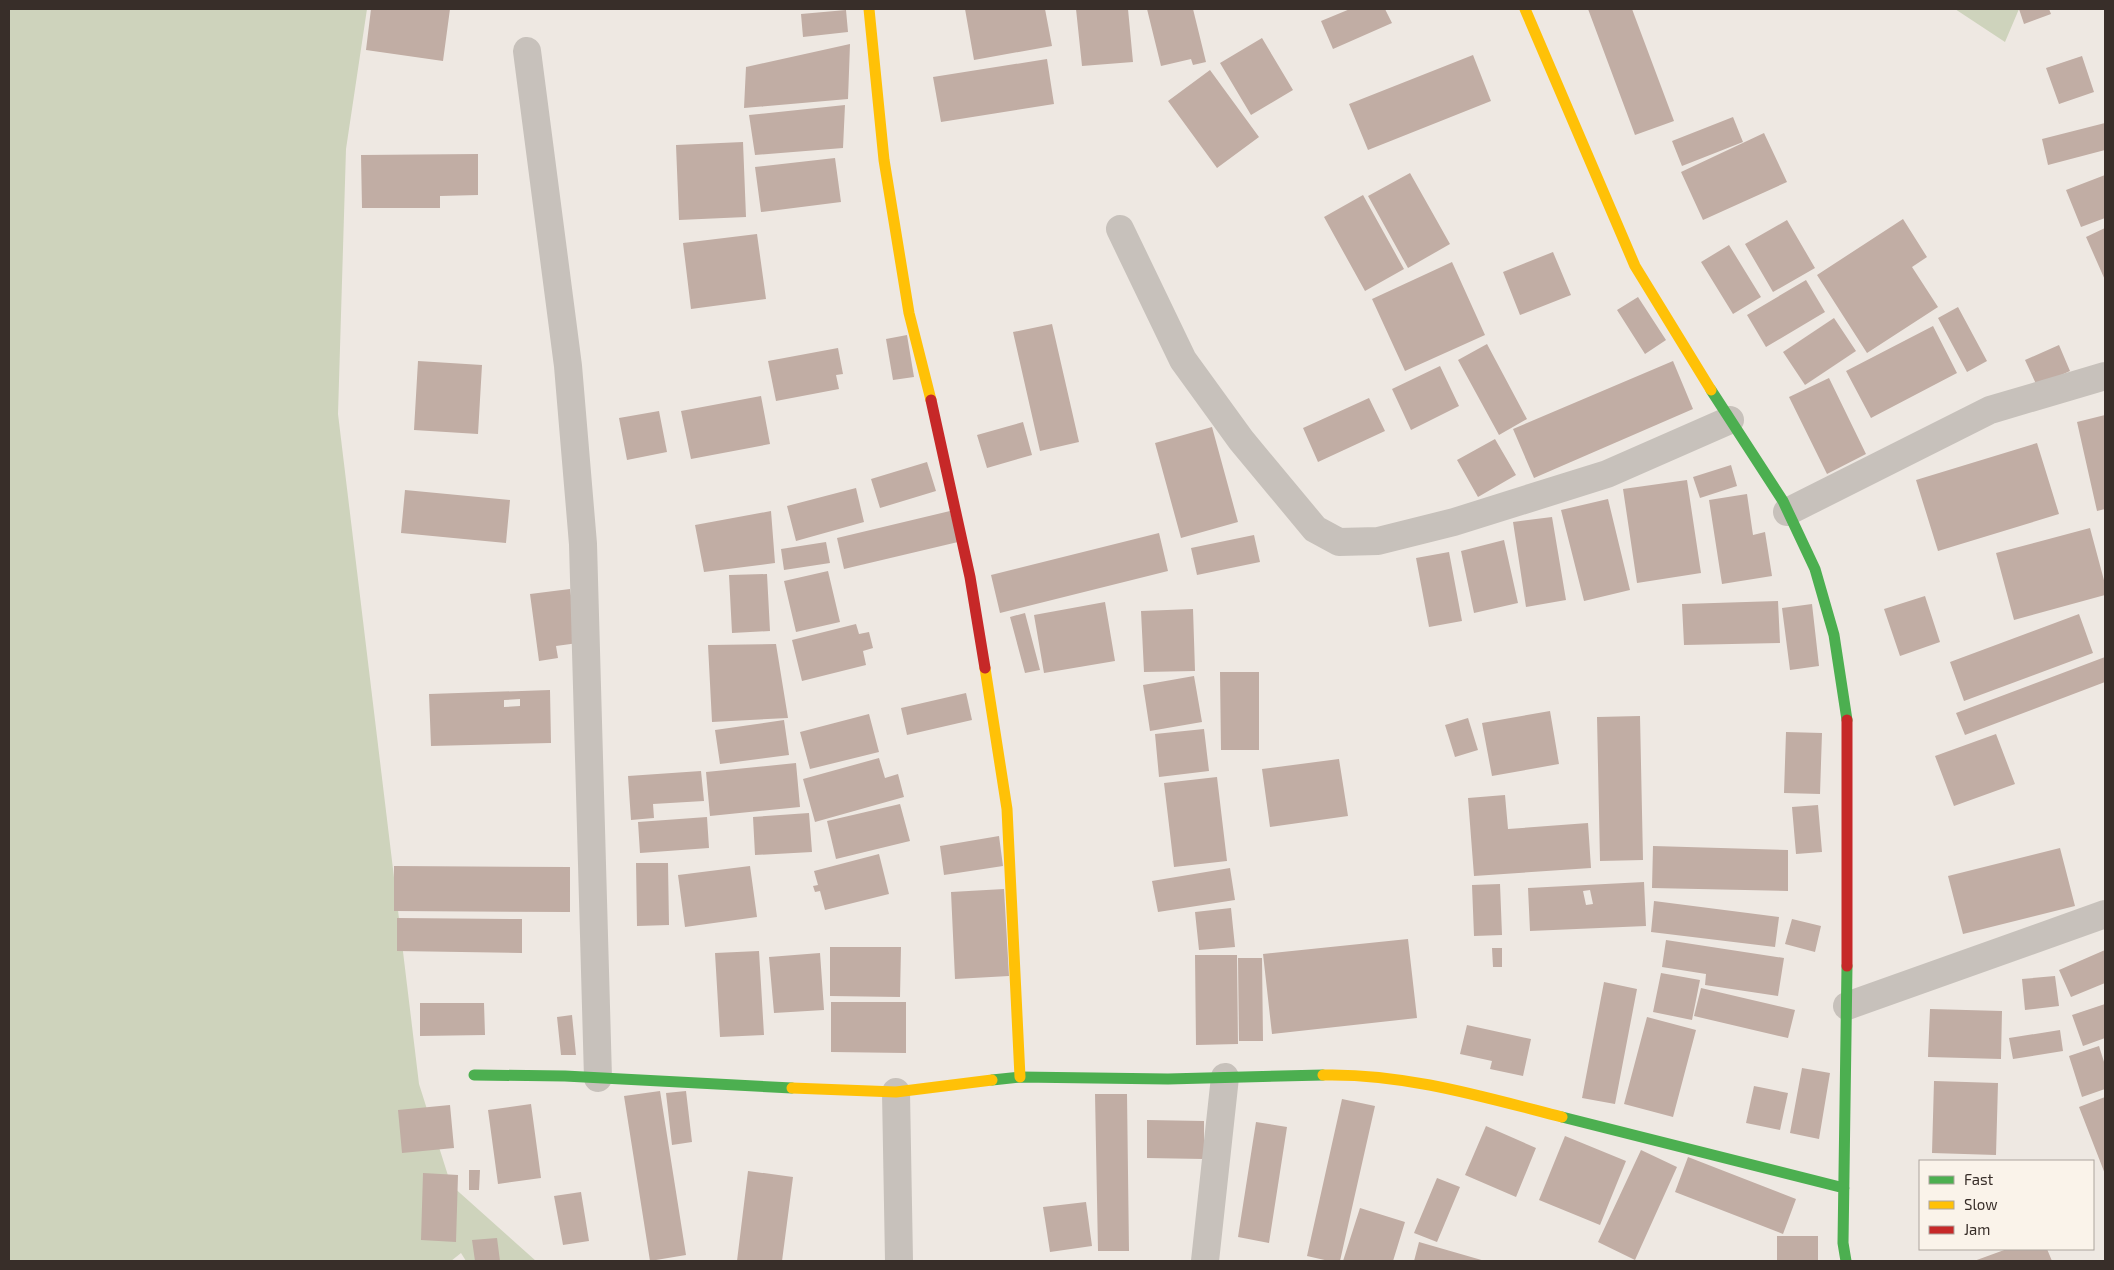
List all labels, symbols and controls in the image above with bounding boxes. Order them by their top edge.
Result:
legend [1919,1160,2094,1250]
text: Fast [1964,1170,1994,1188]
text: Slow [1964,1195,1998,1213]
text: Jam [1964,1220,1990,1238]

